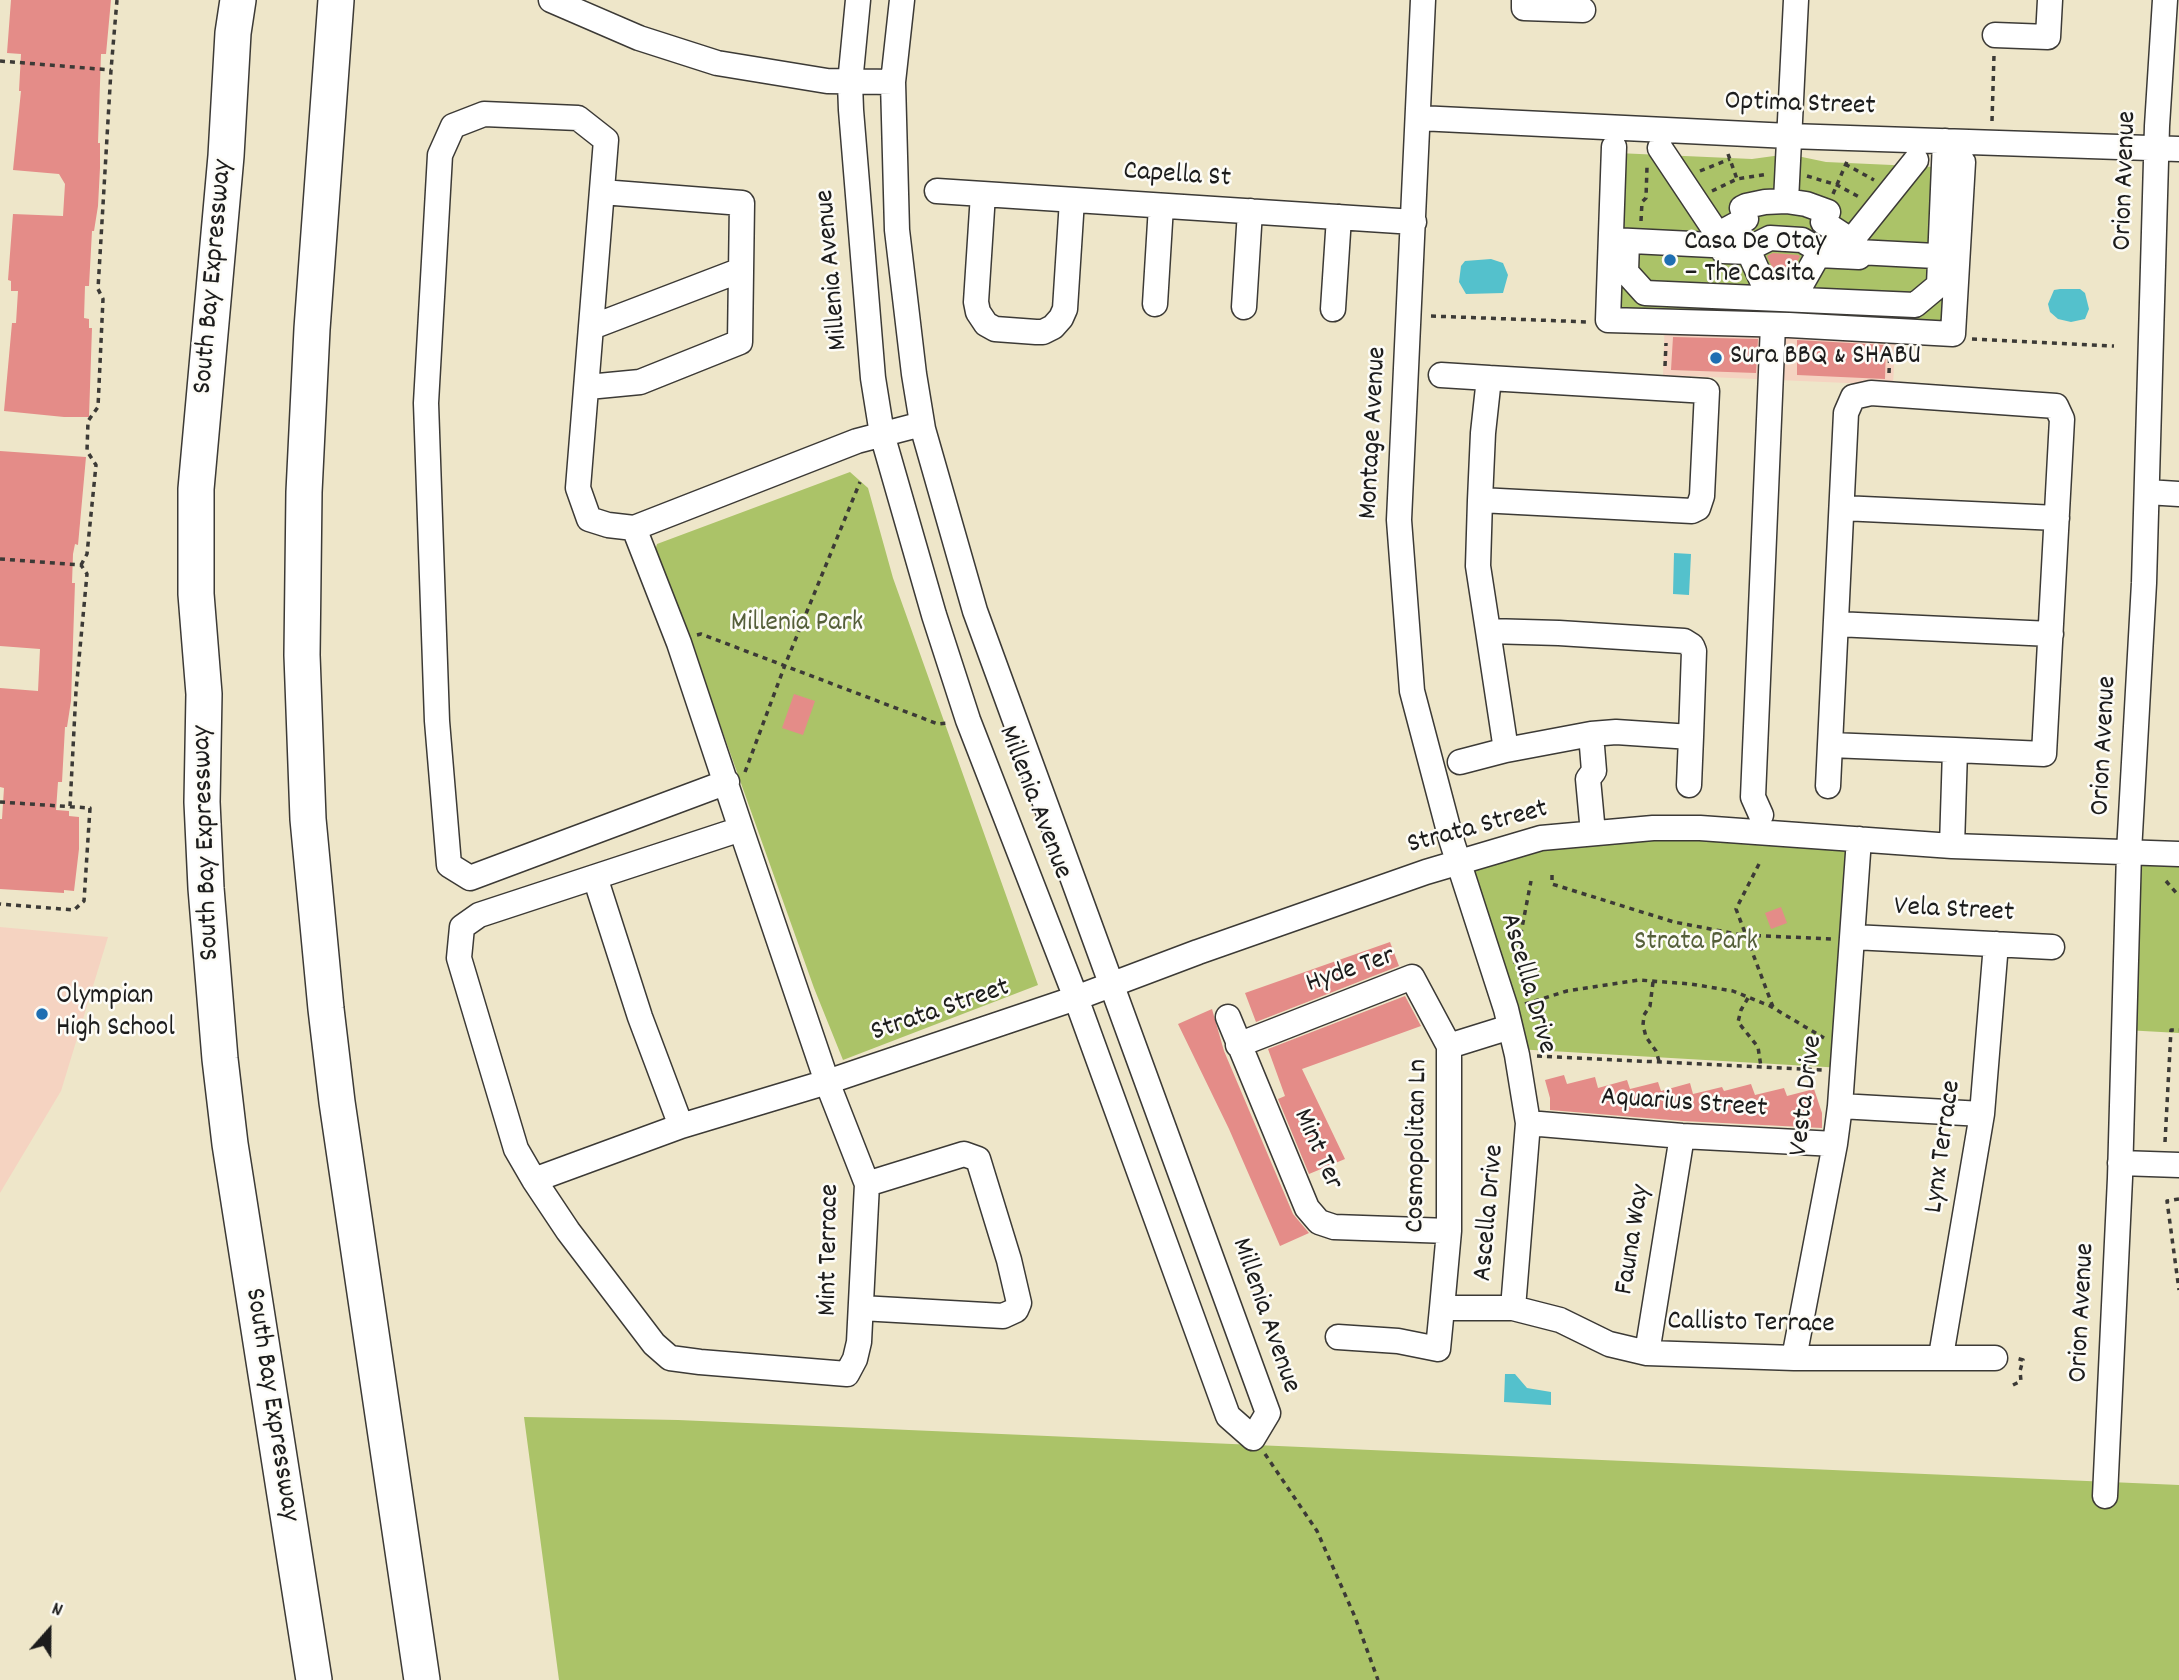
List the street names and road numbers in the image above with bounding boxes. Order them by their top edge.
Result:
street label: Optima Street [1724,87,1876,125]
street label: Orion Avenue [2108,110,2146,252]
street label: Capella St [1122,156,1232,198]
street label: South Bay Expressway [188,158,242,396]
street label: Millenia Avenue [810,188,858,352]
street label: Montage Avenue [1354,346,1396,520]
street label: Orion Avenue [2086,675,2126,817]
street label: Millenia Avenue [988,722,1078,884]
street label: South Bay Expressway [187,725,229,961]
street label: Strata Street [1404,794,1552,864]
street label: Vela Street [1893,892,2015,932]
street label: Ascellla Drive [1490,910,1562,1058]
street label: Hyde Ter [1302,941,1400,1003]
street label: Strata Street [867,973,1015,1051]
street label: Vesta Drive [1784,1034,1832,1158]
street label: Cosmopolitan Ln [1401,1059,1437,1233]
street label: Lynx Terrace [1919,1079,1971,1215]
street label: Aquarius Street [1600,1082,1768,1128]
street label: Mint Ter [1283,1104,1349,1196]
street label: Ascella Drive [1468,1143,1514,1283]
street label: Fauna Way [1610,1183,1660,1297]
street label: Mint Terrace [813,1184,849,1316]
street label: Millenia Avenue [1222,1234,1306,1398]
street label: Orion Avenue [2064,1242,2104,1384]
street label: South Bay Expressway [235,1286,305,1524]
street label: Callisto Terrace [1667,1307,1835,1343]

